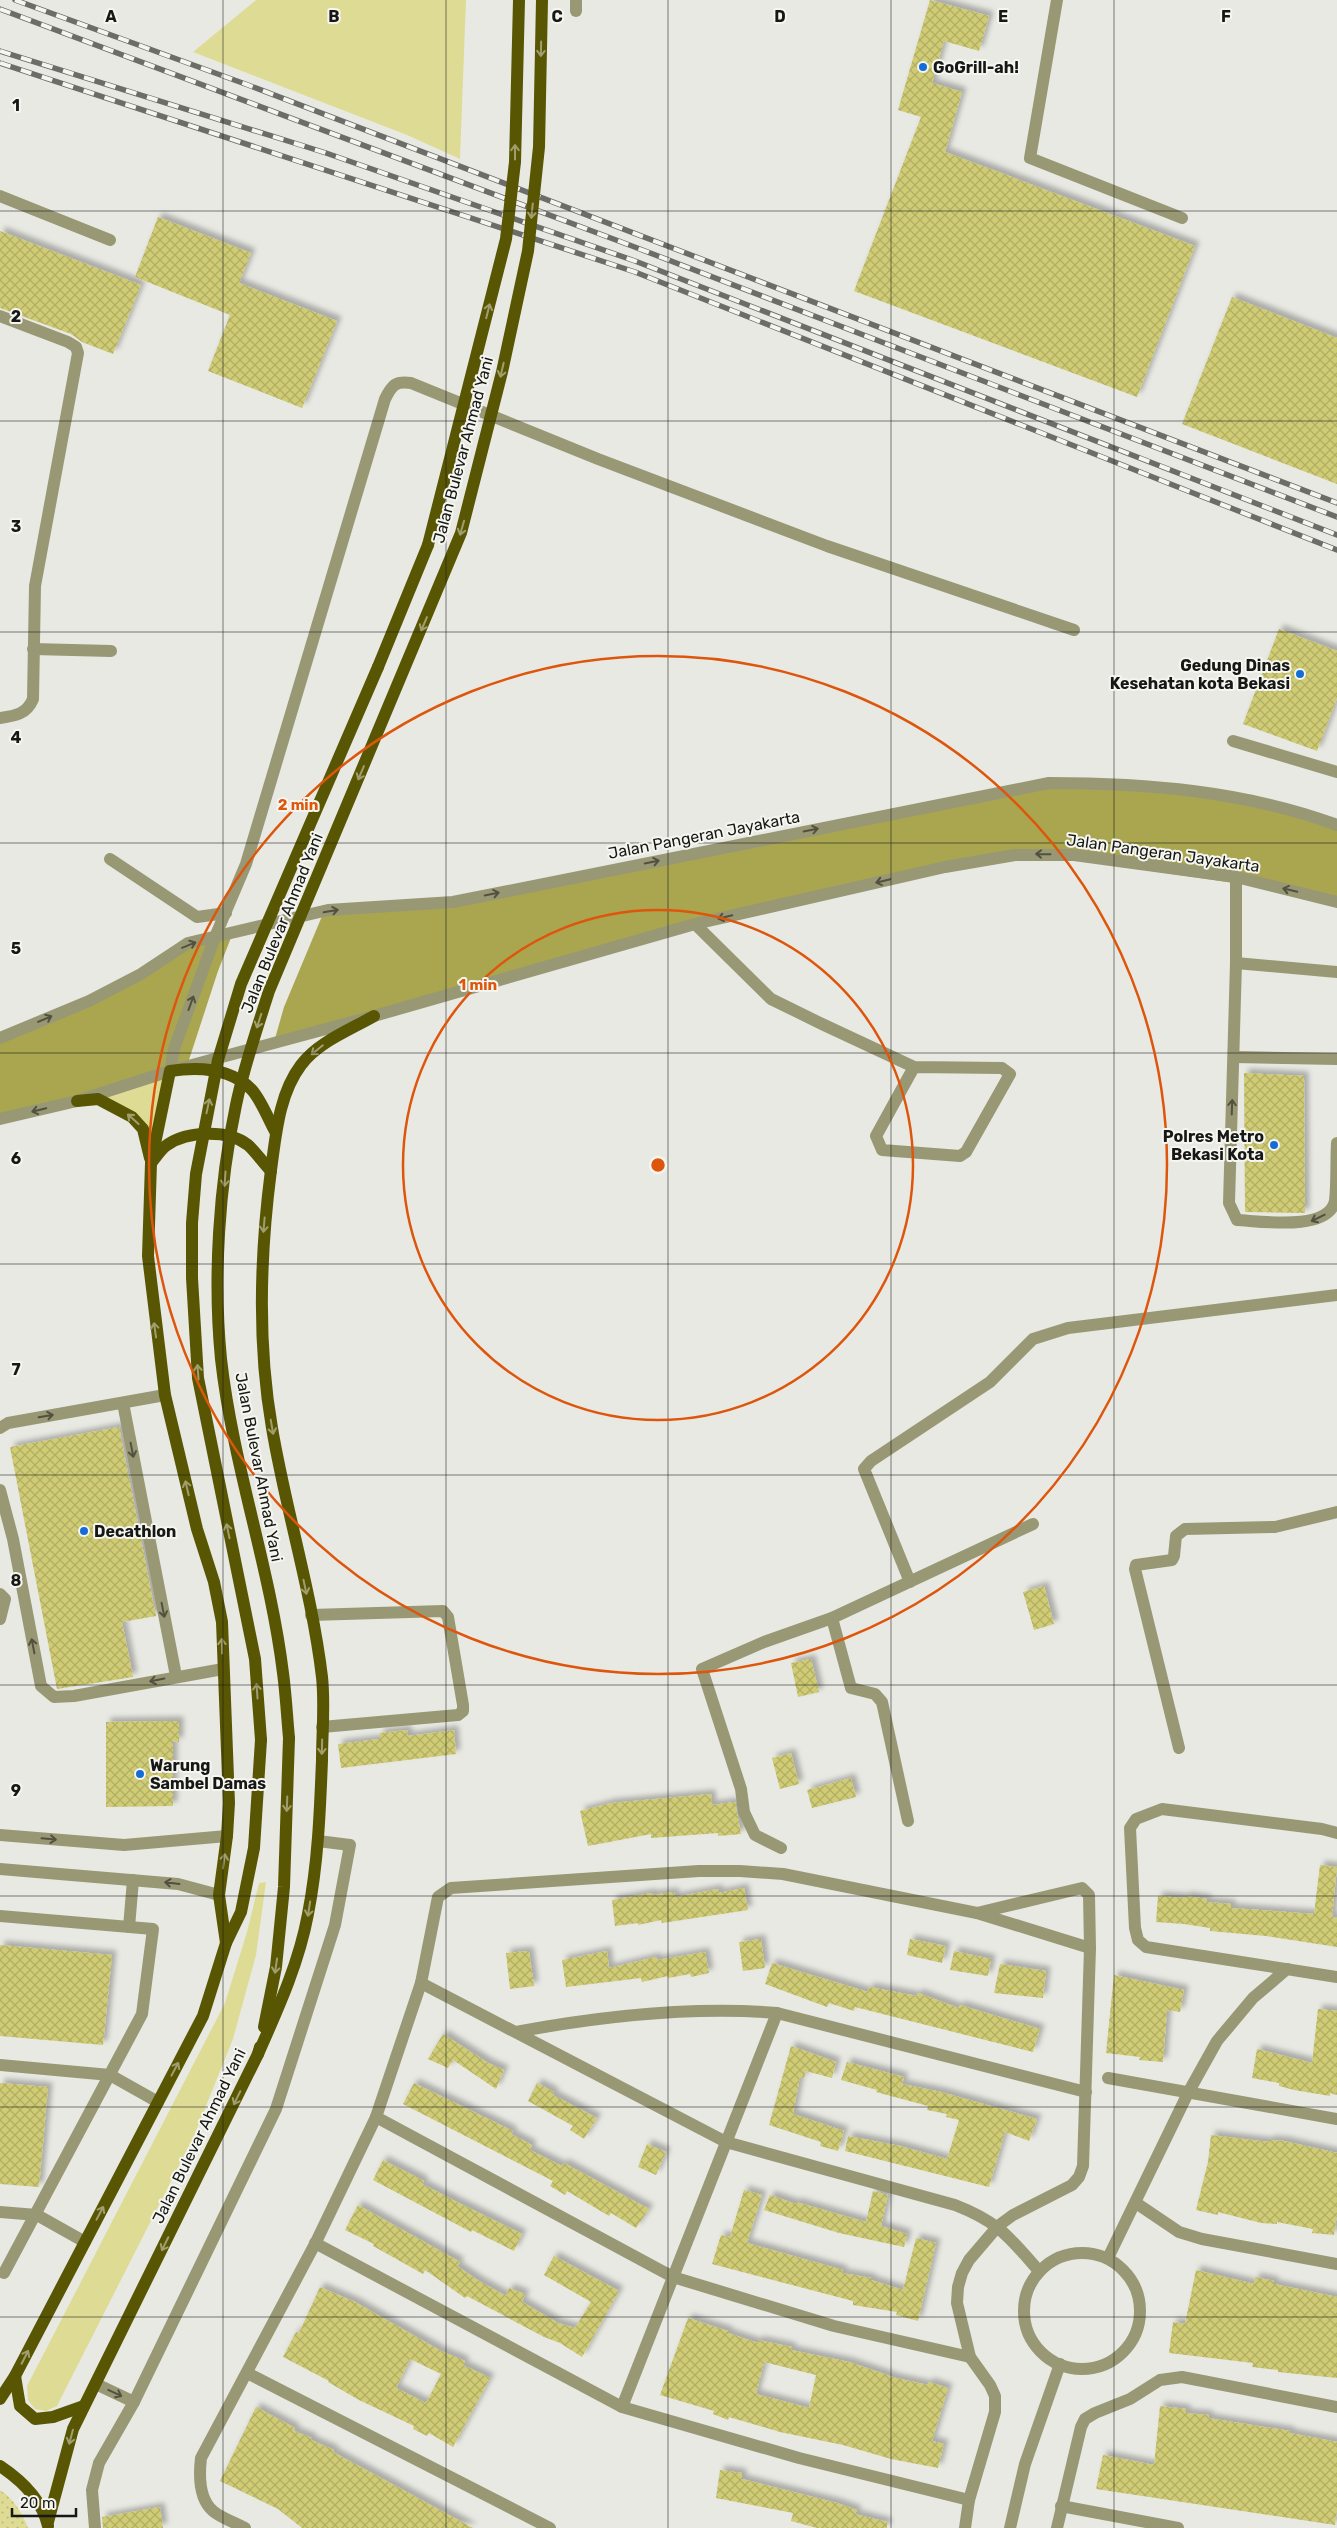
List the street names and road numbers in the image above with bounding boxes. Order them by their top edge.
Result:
street label: Jalan Bulevar Ahmad Yani [429,355,497,545]
street label: Jalan Pangeran Jayakarta [606,807,802,863]
street label: Jalan Bulevar Ahmad Yani [237,830,327,1016]
street label: Jalan Pangeran Jayakarta [1065,830,1261,876]
street label: Jalan Bulevar Ahmad Yani [231,1371,287,1563]
street label: Jalan Bulevar Ahmad Yani [148,2045,250,2227]

